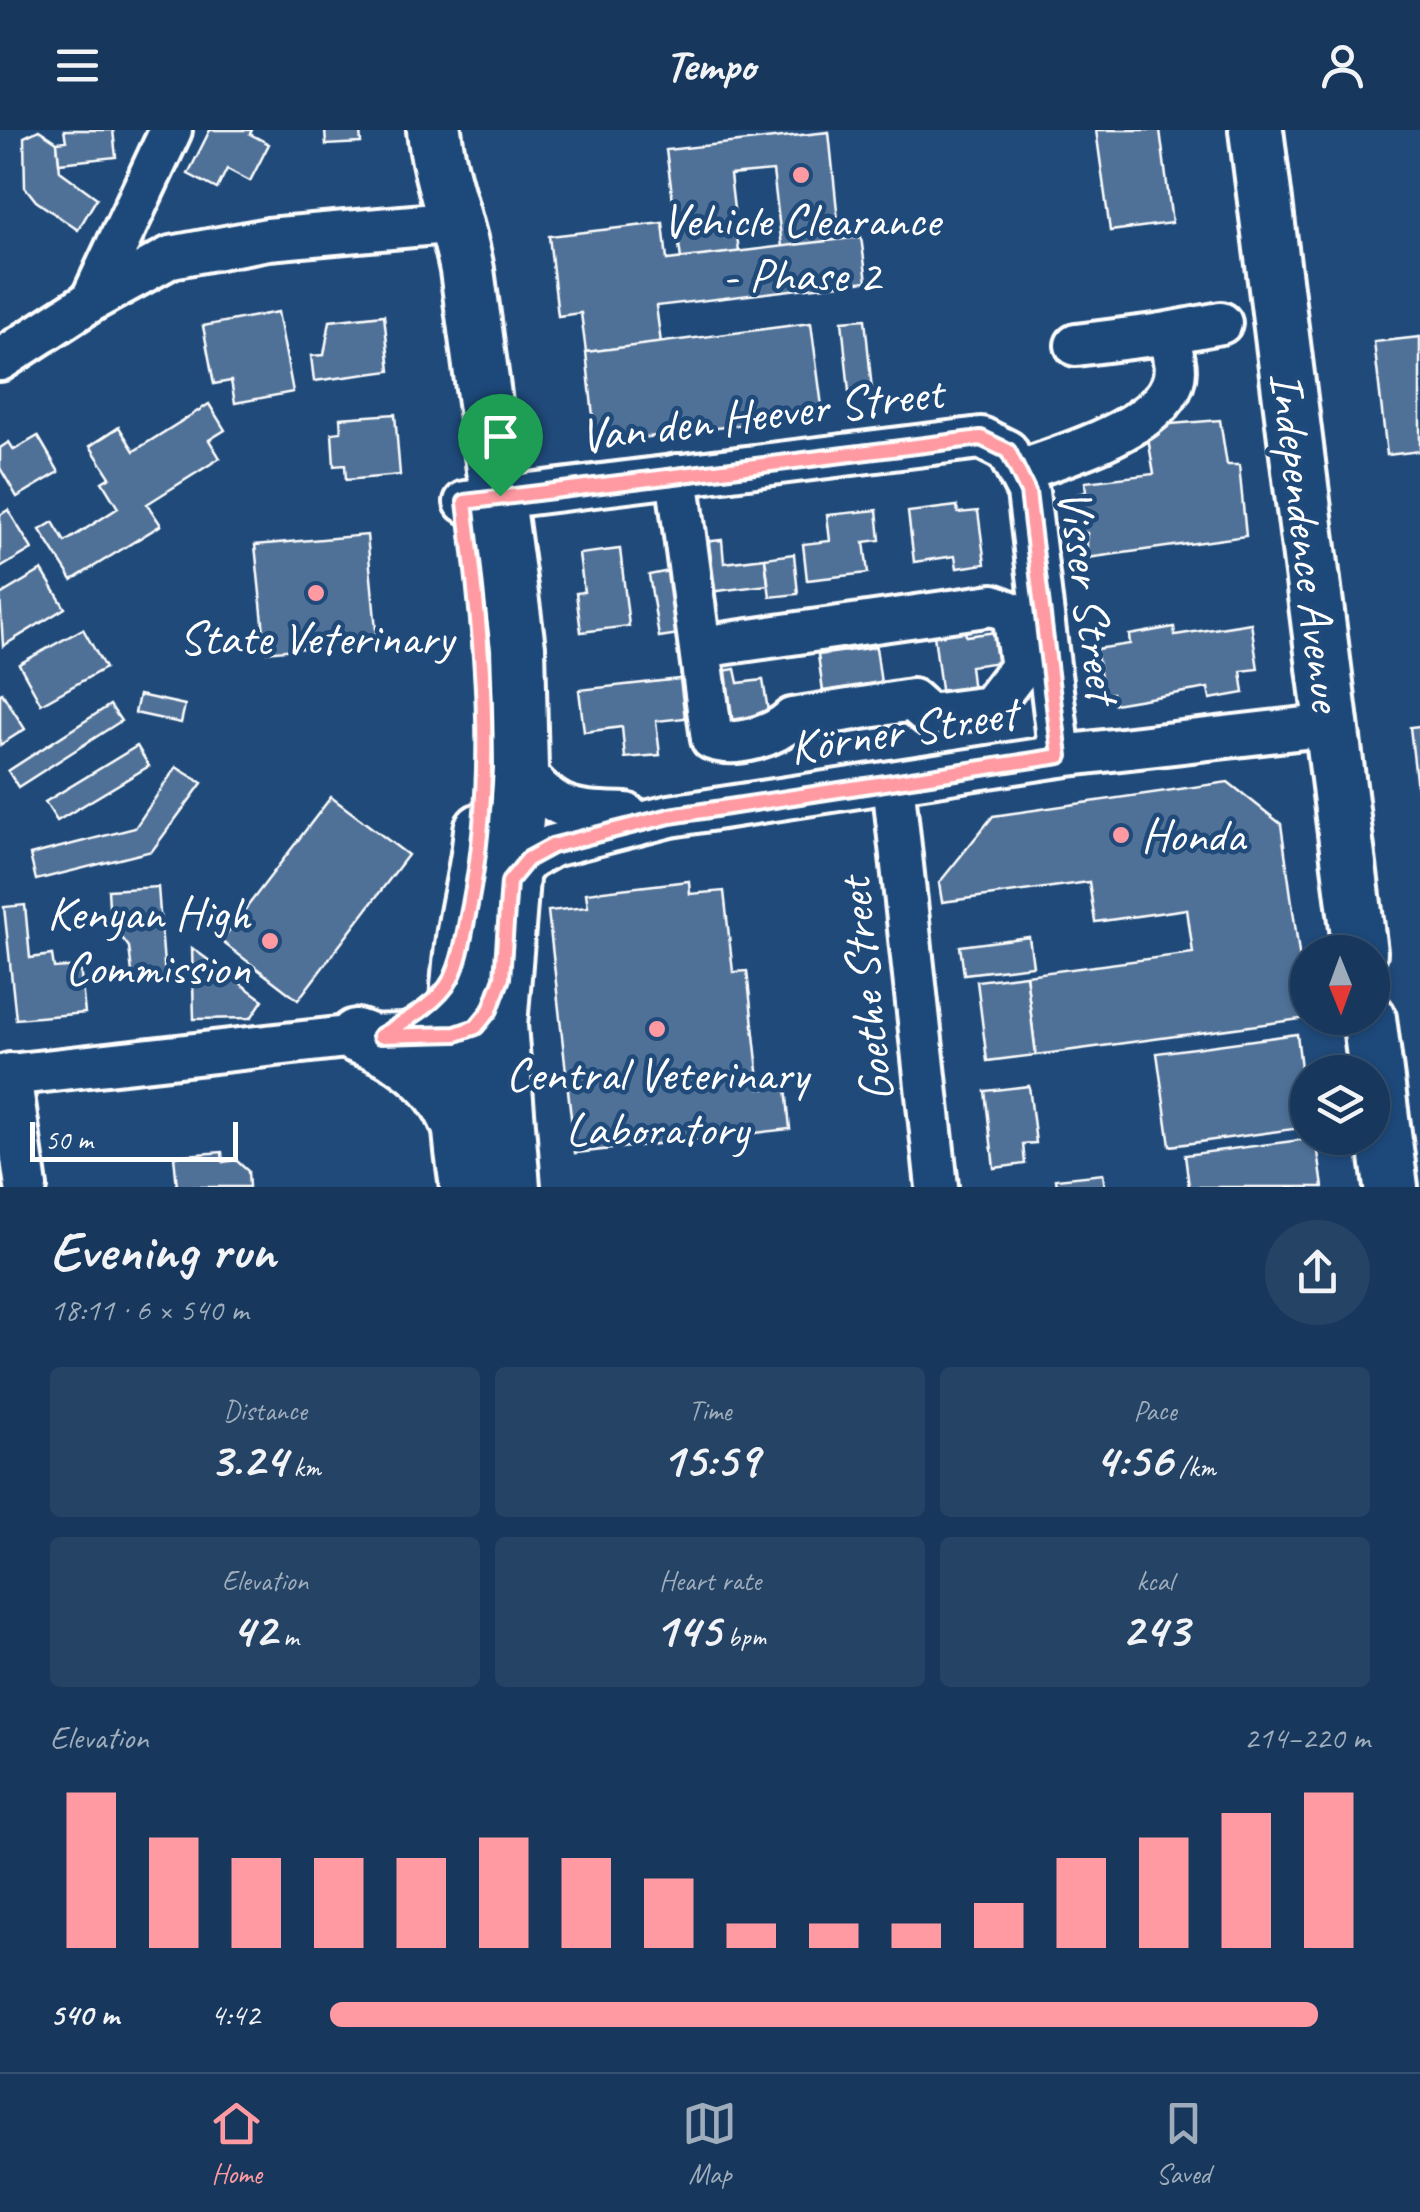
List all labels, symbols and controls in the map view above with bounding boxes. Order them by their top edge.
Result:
text: Tempo [665,37,755,94]
icon: menu [50,38,105,93]
icon: person [1315,38,1370,93]
marker: Vehicle Clearance - Phase 2 [790,164,812,186]
place label: Vehicle Clearance - Phase 2 [662,190,943,305]
street label: Van den Heever Street [576,361,950,466]
street label: Independence Avenue [1256,368,1358,717]
pin [458,394,543,497]
icon: arrive [473,409,528,464]
street label: Visser Street [1044,485,1134,711]
marker: State Veterinary [305,582,327,604]
place label: State Veterinary [179,608,457,668]
street label: Körner Street [785,682,1027,778]
place label: Honda [1141,805,1247,865]
marker: Honda [1110,824,1132,846]
street label: Goethe Street [823,871,907,1105]
place label: Kenyan High Commission [47,883,252,998]
marker: Kenyan High Commission [259,930,281,952]
north arrow [1290,935,1390,1035]
map controls [1290,935,1390,1155]
marker: Central Veterinary Laboratory [646,1018,668,1040]
place label: Central Veterinary Laboratory [506,1044,812,1159]
button: layers [1290,1055,1390,1155]
scale bar [30,1117,238,1162]
text: 50 m [45,1122,93,1157]
text: Evening run [50,1216,275,1286]
button: share [1265,1220,1370,1325]
text: 18:11 · 6 × 540 m [50,1289,248,1330]
text: Distance [223,1393,307,1428]
text: Time [689,1393,731,1428]
text: Pace [1133,1393,1177,1428]
text: 3.24 [209,1428,287,1491]
text: 15:59 [661,1428,759,1491]
text: 4:56 [1094,1428,1172,1491]
text: km [287,1449,321,1484]
text: /km [1172,1449,1216,1484]
text: Elevation [222,1563,308,1598]
text: Heart rate [659,1563,761,1598]
text: kcal [1136,1563,1174,1598]
text: 42 [231,1598,276,1661]
text: 145 [654,1598,721,1661]
text: 243 [1121,1598,1189,1661]
text: m [276,1619,299,1654]
text: bpm [721,1619,766,1654]
text: Elevation [50,1717,148,1758]
text: 214–220 m [1244,1717,1370,1758]
text: 540 m [50,1994,119,2035]
text: 4:42 [210,1994,260,2035]
tab: Home [209,2096,264,2191]
tab: Map [682,2096,737,2191]
tab: Saved [1156,2096,1211,2191]

